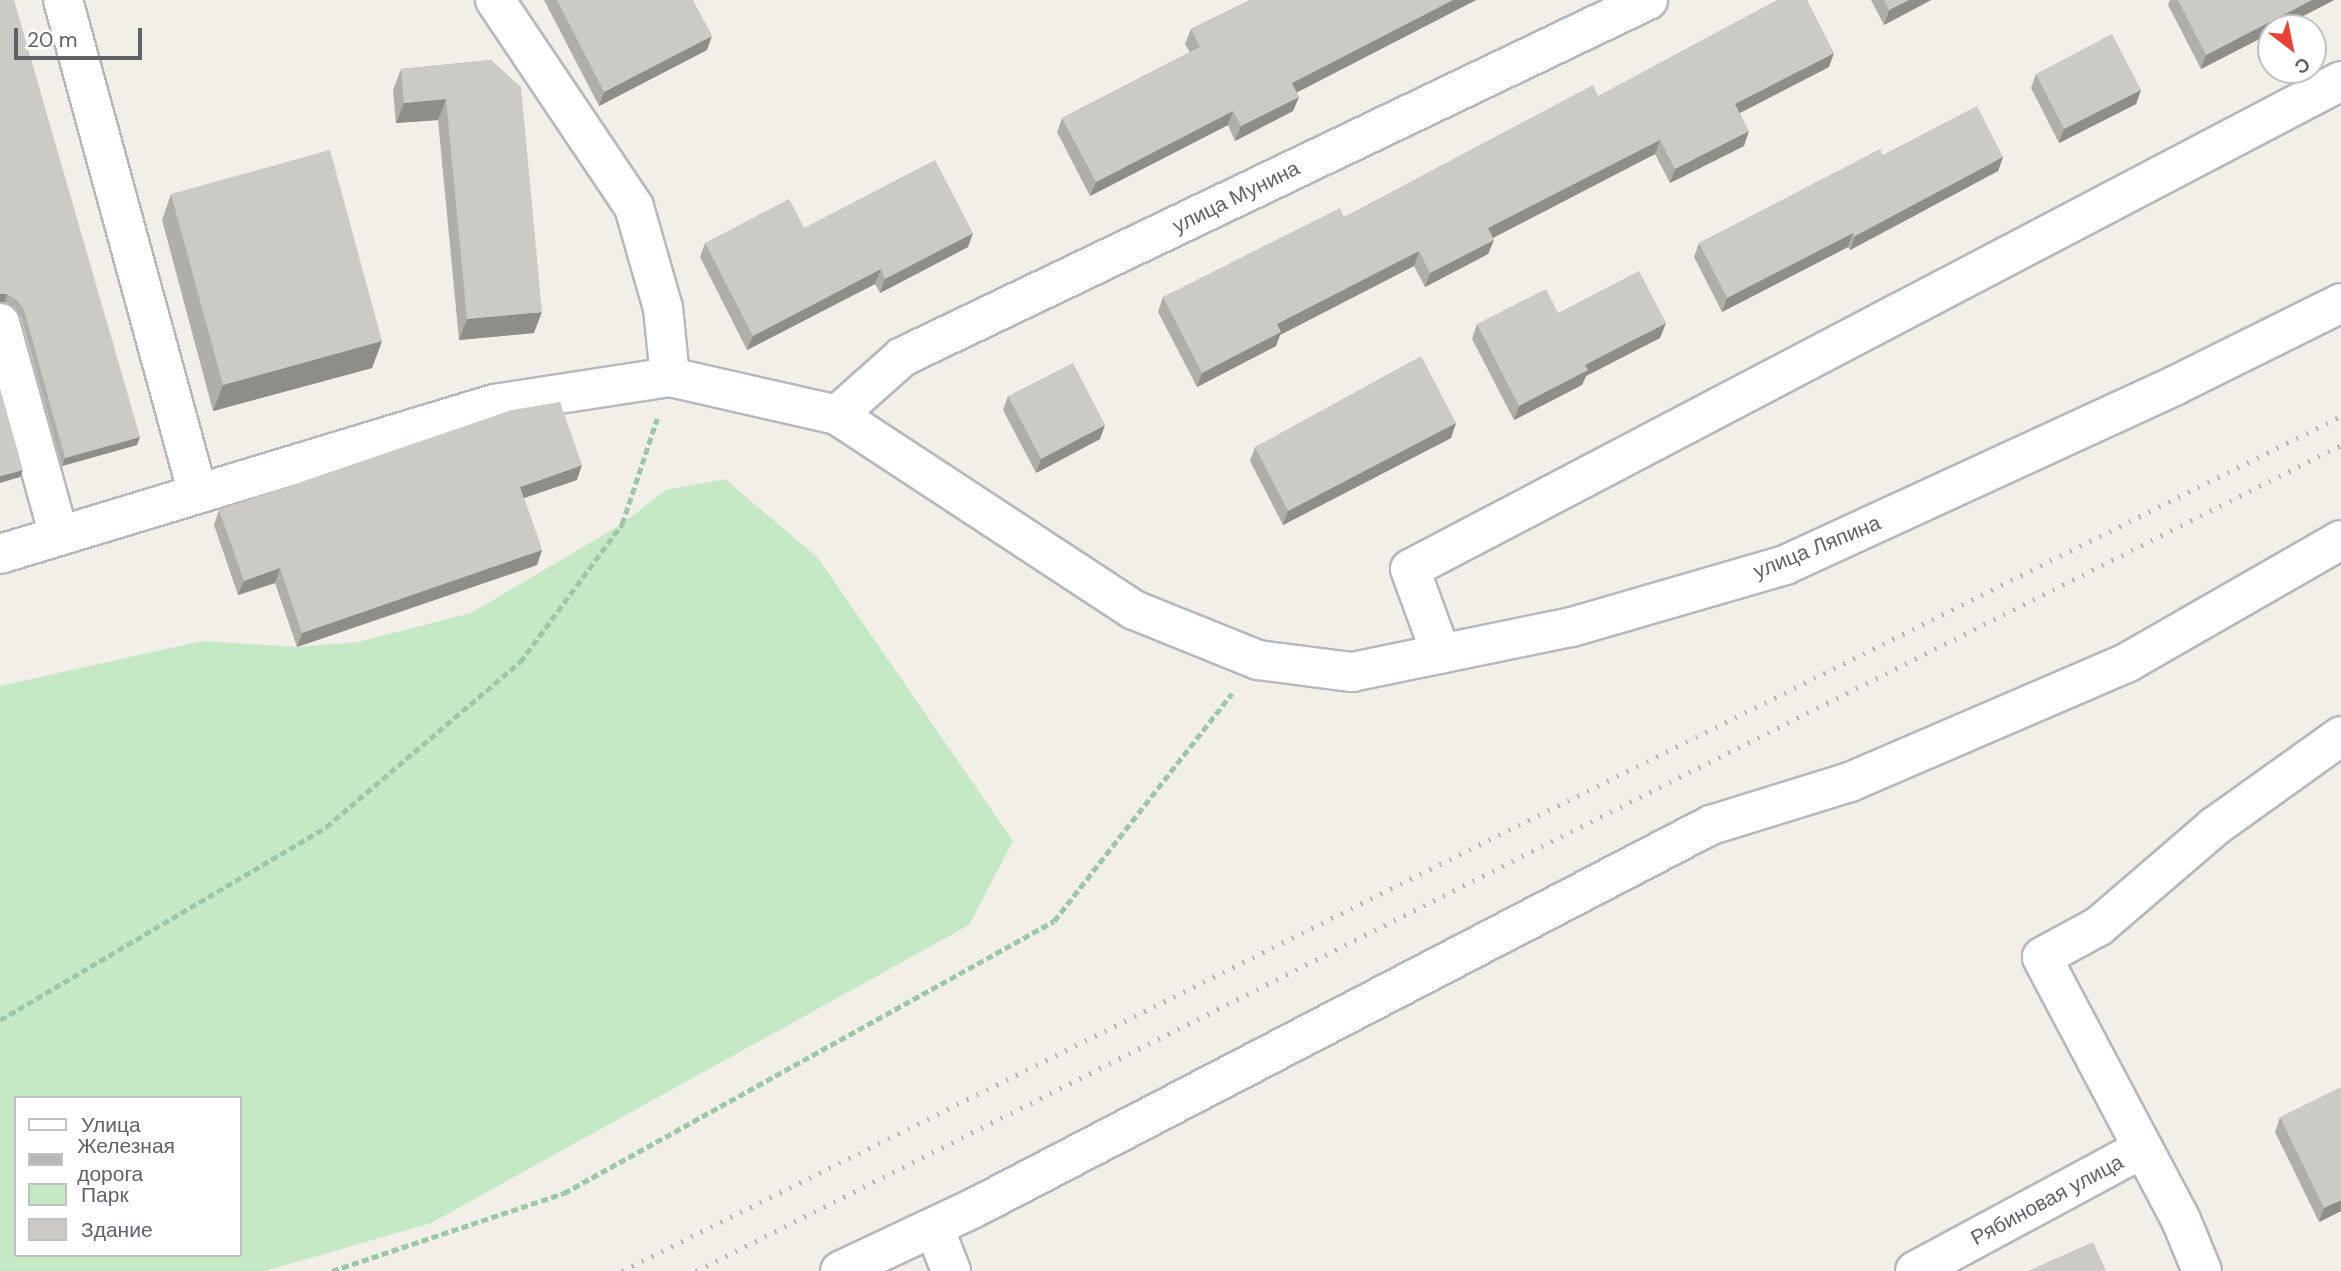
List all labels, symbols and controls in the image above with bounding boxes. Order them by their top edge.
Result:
scale bar [18,14,145,58]
north arrow [2257,14,2327,84]
text: 20 m [27,26,78,54]
text: С [2290,51,2315,80]
street label: улица Мунина [1168,155,1304,239]
street label: улица Ляпина [1750,510,1884,584]
legend [14,1096,242,1257]
text: Улица [81,1111,141,1139]
text: Железная дорога [77,1132,175,1188]
street label: Рябиновая улица [1966,1149,2128,1251]
text: Парк [81,1181,129,1209]
text: Здание [81,1216,153,1244]

